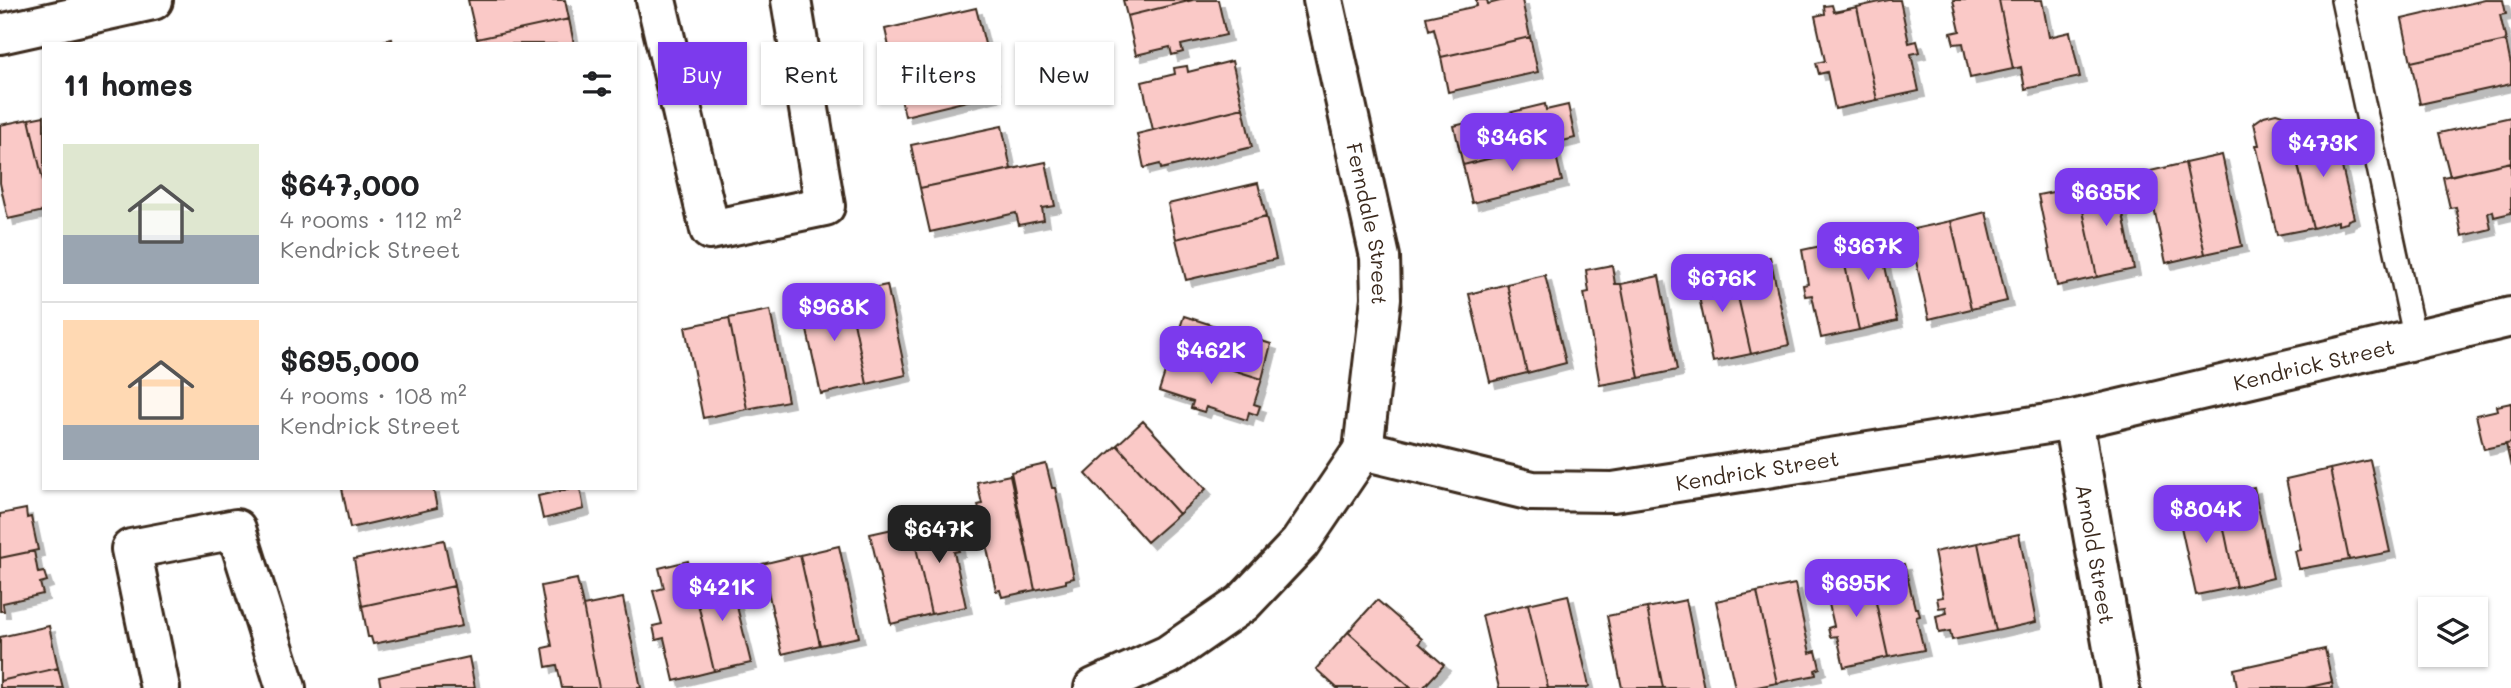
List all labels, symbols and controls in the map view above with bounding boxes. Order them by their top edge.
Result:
chip: Buy [658,42,747,105]
chip: Rent [761,42,863,105]
chip: Filters [877,42,1001,105]
chip: New [1015,42,1114,105]
text: 11 homes [63,64,193,104]
icon: filters [578,65,616,103]
pin: $346K [1463,114,1561,173]
pin: $473K [2274,120,2372,179]
text: $346K [1476,121,1548,151]
text: $473K [2288,127,2358,157]
street label: Ferndale Street [1342,140,1395,307]
text: $647,000 [280,164,420,204]
pin: $635K [2057,168,2155,228]
icon: home [119,172,203,256]
text: $635K [2071,176,2141,206]
text: 4 rooms · 112 m² [280,204,462,234]
pin: $367K [1819,222,1917,282]
text: $367K [1833,230,1903,260]
text: Kendrick Street [280,234,460,264]
pin: $676K [1673,254,1771,314]
text: $676K [1687,262,1757,292]
pin: $968K [785,284,883,343]
text: $968K [798,291,870,321]
pin: $462K [1162,326,1260,386]
street label: Kendrick Street [2230,331,2397,395]
text: $462K [1176,334,1246,364]
text: $695,000 [280,340,419,380]
icon: home [119,348,203,432]
text: 4 rooms · 108 m² [280,380,467,410]
text: Kendrick Street [280,410,460,440]
street label: Kendrick Street [1673,443,1840,496]
street label: Arnold Street [2071,482,2122,626]
pin: $804K [2157,486,2255,545]
text: $804K [2170,493,2242,523]
pin: $647K [890,505,988,565]
text: $647K [904,513,974,543]
pin: $695K [1807,560,1905,619]
pin: $421K [673,564,771,623]
text: $695K [1821,567,1891,597]
text: $421K [689,571,755,601]
map controls [2418,597,2488,667]
button: layers [2418,597,2488,667]

